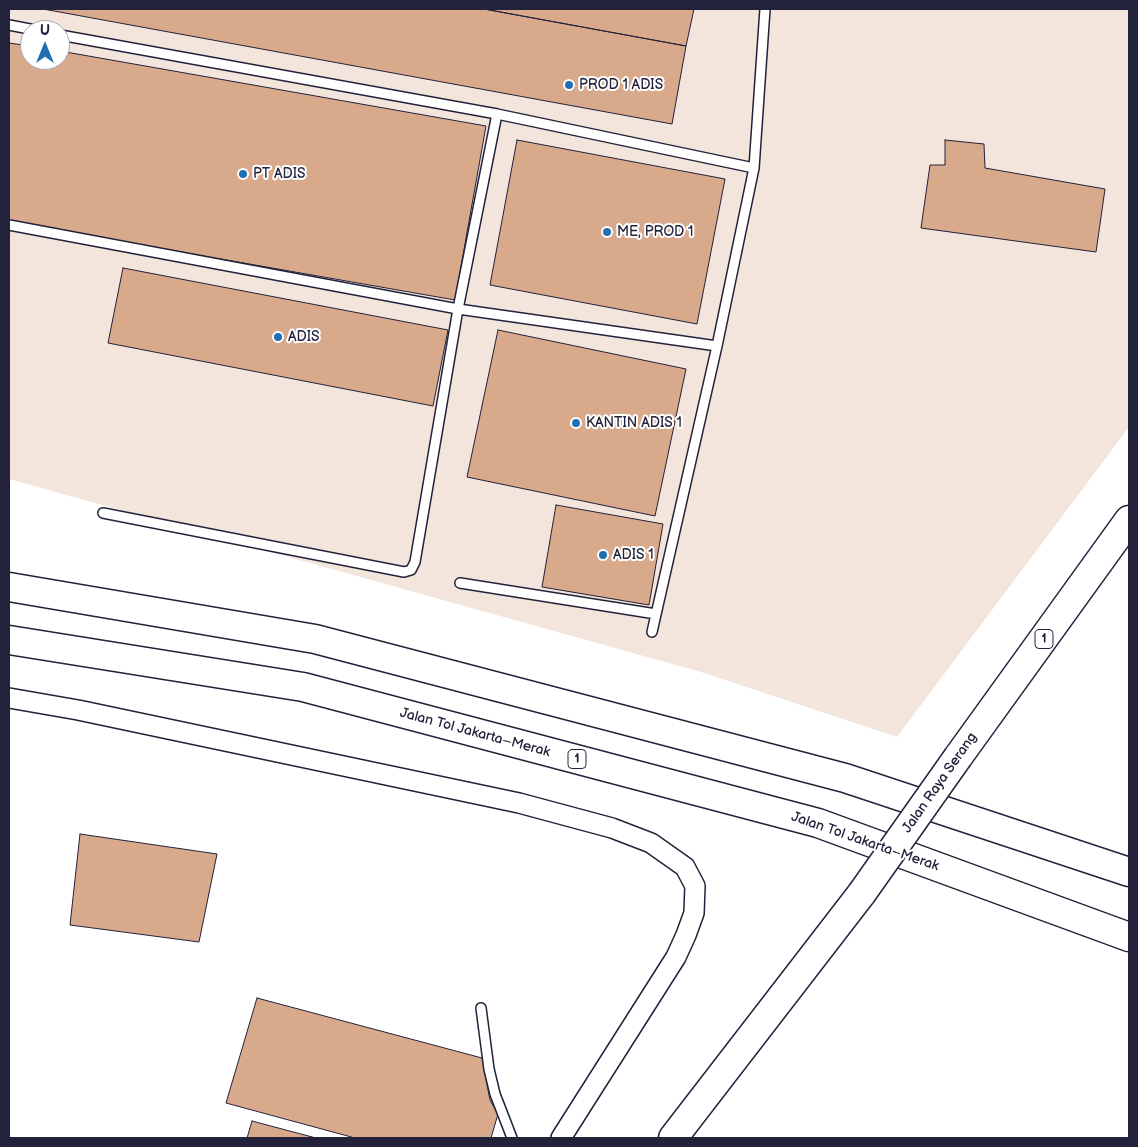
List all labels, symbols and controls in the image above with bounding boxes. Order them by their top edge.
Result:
north arrow [20,20,70,70]
text: U [40,22,50,39]
place label: PROD 1 ADIS [579,77,663,93]
marker: PROD 1 ADIS [563,79,575,91]
place label: PT ADIS [253,166,306,182]
marker: PT ADIS [237,168,249,180]
place label: ME, PROD 1 [617,224,693,240]
marker: ME, PROD 1 [601,226,613,238]
place label: ADIS [288,329,320,345]
marker: ADIS [272,331,284,343]
place label: KANTIN ADIS 1 [586,415,682,431]
marker: KANTIN ADIS 1 [570,417,582,429]
place label: ADIS 1 [613,547,654,563]
marker: ADIS 1 [597,549,609,561]
road number: 1 [1035,630,1053,648]
street label: Jalan Tol Jakarta–Merak [398,705,552,761]
street label: Jalan Raya Serang [899,730,981,836]
road number: 1 [568,750,586,769]
street label: Jalan Tol Jakarta–Merak [789,809,941,875]

